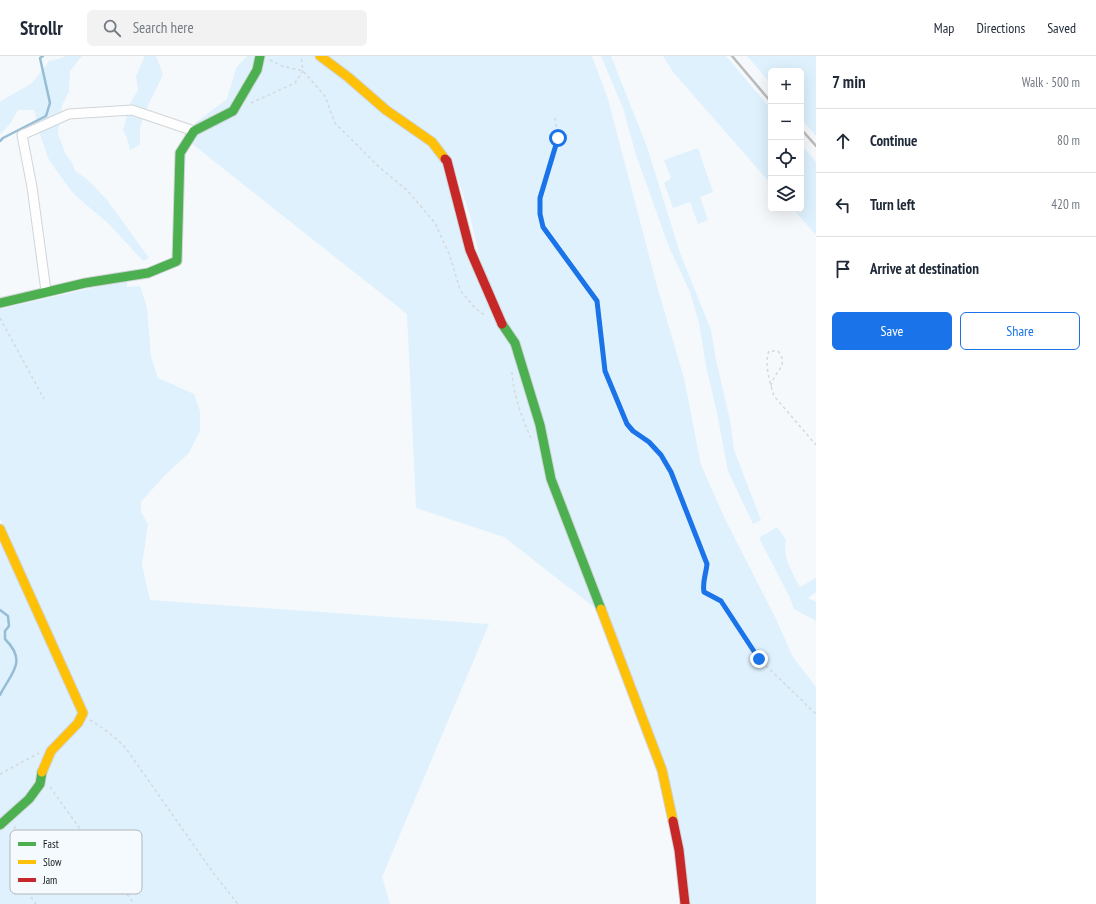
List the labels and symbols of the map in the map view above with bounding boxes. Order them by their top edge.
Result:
route start [549,129,567,147]
route end [750,650,768,668]
legend [10,830,142,894]
text: Fast [43,837,59,851]
text: Slow [43,855,62,869]
text: Jam [42,873,57,887]

